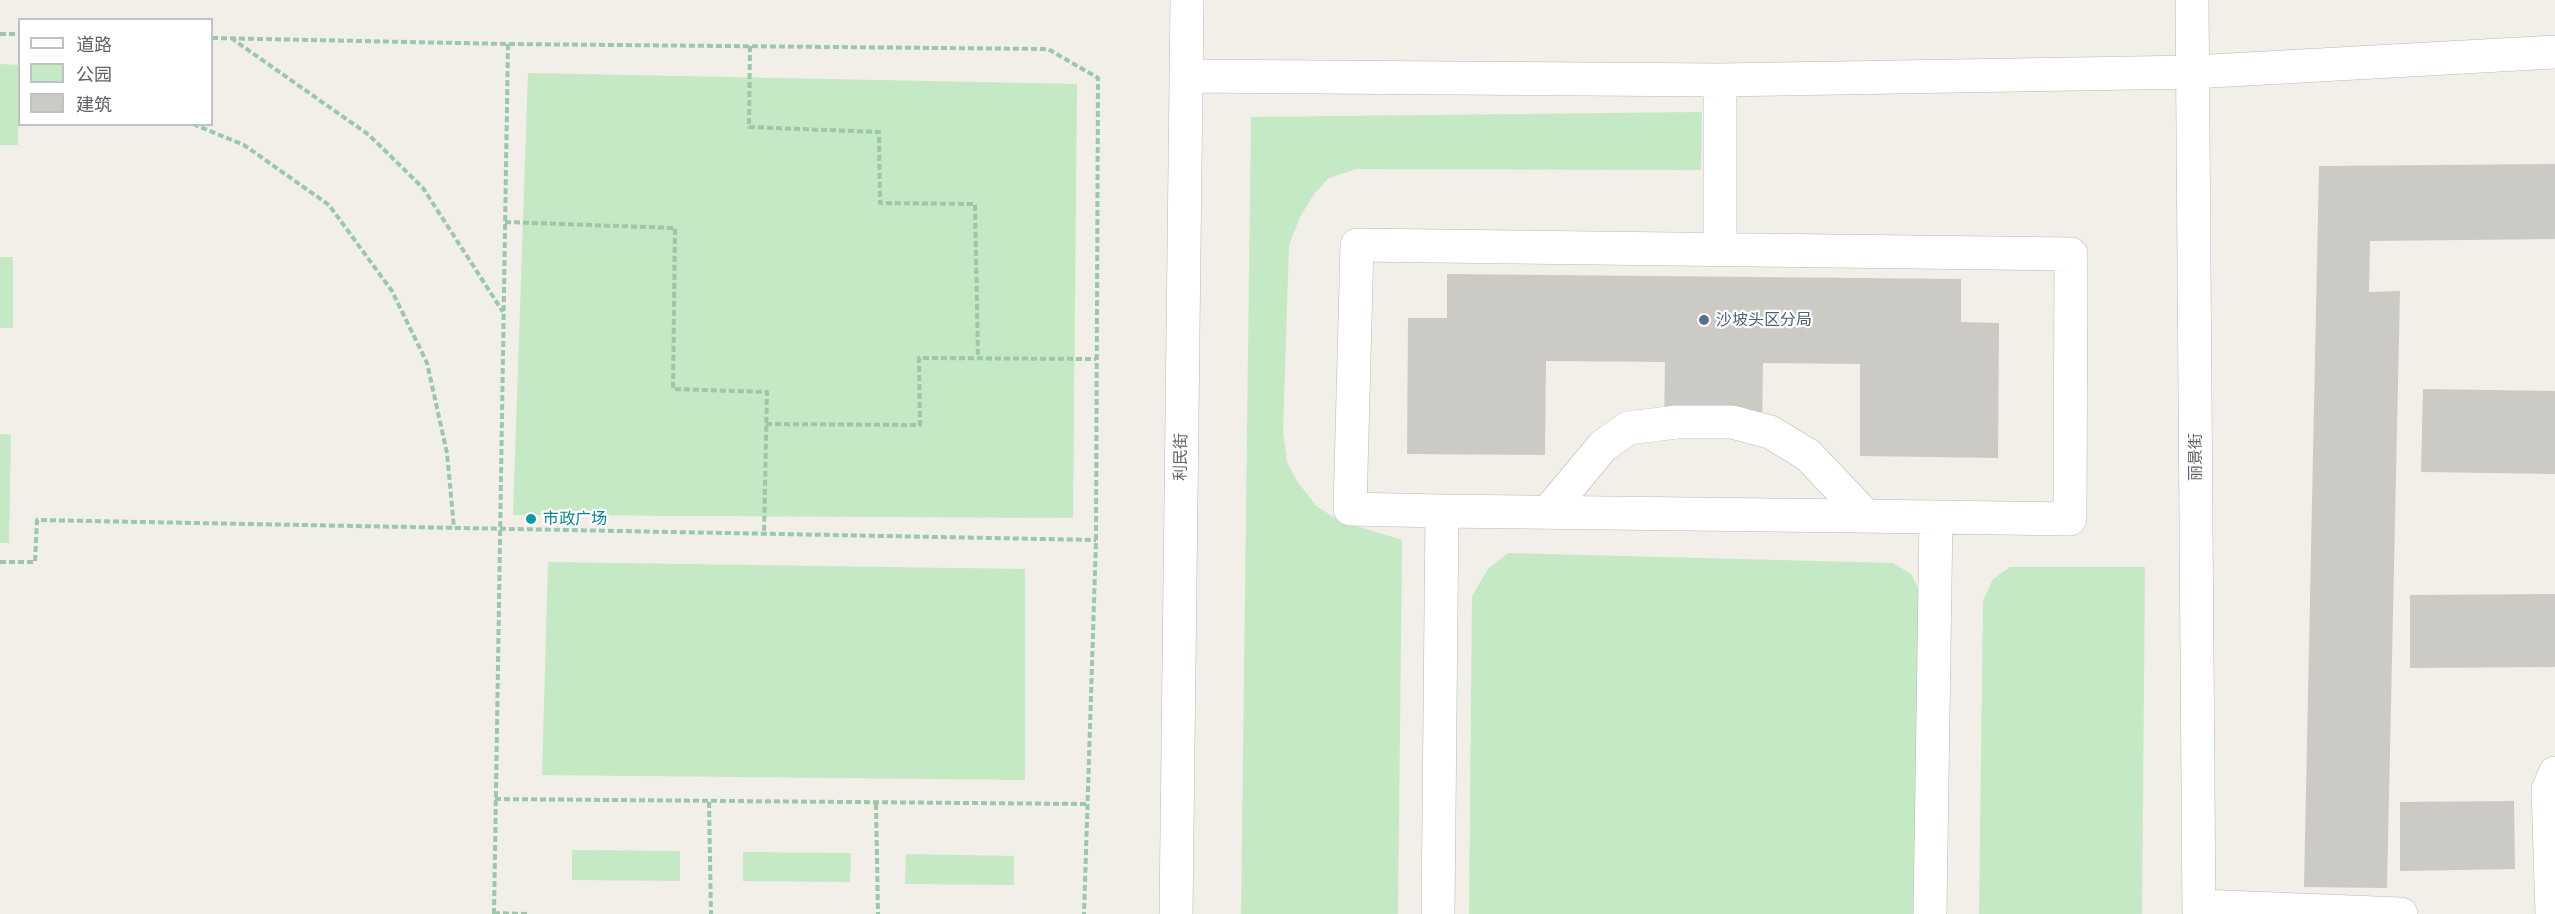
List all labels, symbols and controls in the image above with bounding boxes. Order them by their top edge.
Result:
legend [18,18,213,126]
text: 道路 [76,33,112,56]
text: 公园 [76,63,112,86]
text: 建筑 [76,93,112,116]
place label: 沙坡头区分局 [1716,310,1812,330]
marker: 沙坡头区分局 [1697,313,1711,327]
street label: 利民街 [1171,433,1191,481]
street label: 丽景街 [2186,433,2206,481]
place label: 市政广场 [543,509,607,529]
marker: 市政广场 [524,512,538,526]

